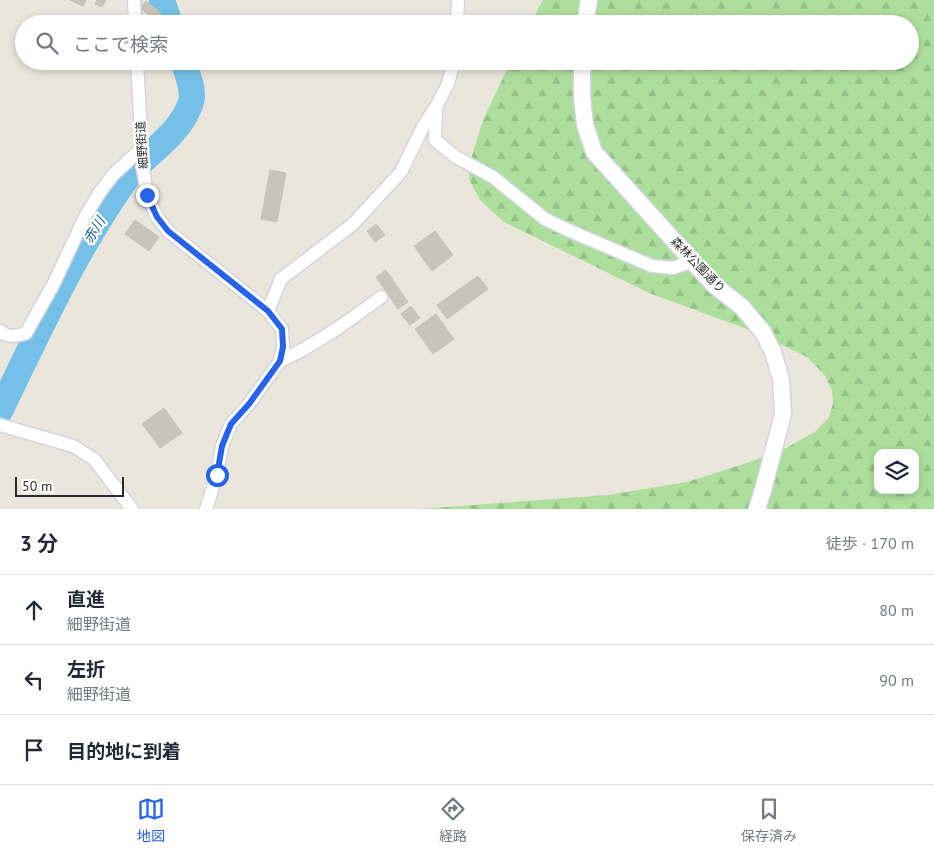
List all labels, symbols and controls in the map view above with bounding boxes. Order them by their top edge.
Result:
search box [15,15,919,70]
icon: search [33,29,61,57]
text: ここで検索 [73,32,168,56]
street label: 細野街道 [132,121,151,170]
route end [136,184,159,207]
water label: 赤川 [79,212,110,247]
street label: 森林公園通り [668,234,729,296]
map controls [874,449,919,494]
button: layers [874,449,919,494]
route start [206,464,229,487]
scale bar [15,474,124,497]
text: 50 m [22,477,52,495]
text: 3 分 [20,530,58,557]
text: 徒歩 · 170 m [826,533,914,553]
text: 直進 [67,587,105,611]
icon: ahead [20,596,48,624]
text: 80 m [879,600,914,620]
text: 細野街道 [67,614,131,634]
text: 左折 [67,657,105,681]
icon: left [20,666,48,694]
text: 90 m [879,670,914,690]
text: 細野街道 [67,684,131,704]
icon: arrive [20,736,48,764]
text: 目的地に到着 [67,739,181,763]
tab: 地図 [137,795,165,845]
tab: 経路 [439,795,467,845]
tab: 保存済み [741,795,797,845]

